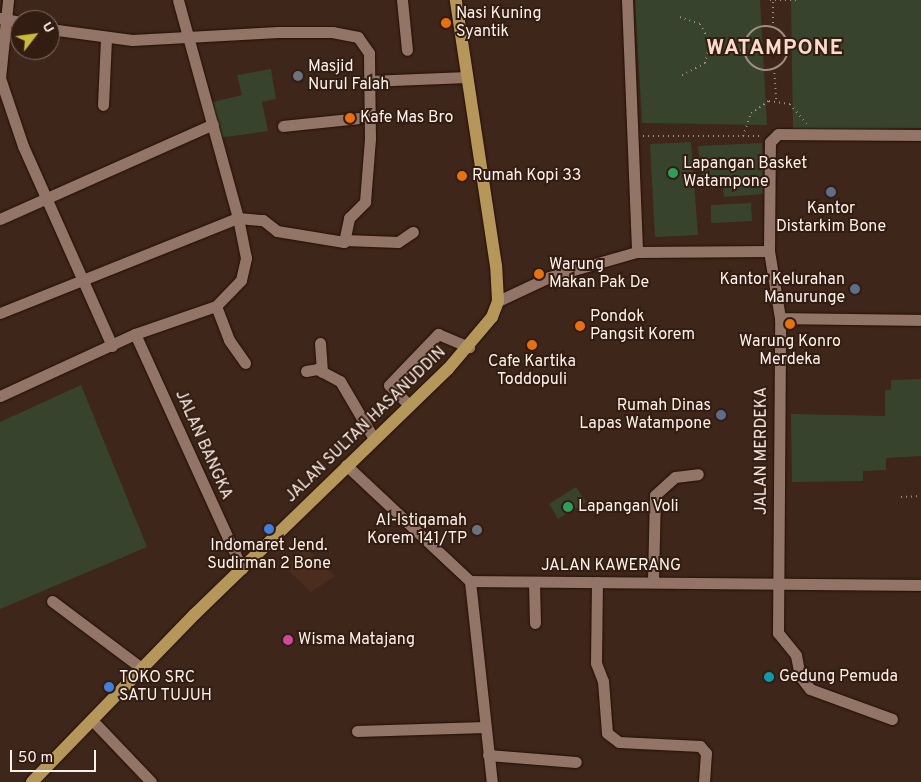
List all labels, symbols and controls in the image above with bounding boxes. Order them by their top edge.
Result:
place label: Nasi Kuning Syantik [456,4,542,42]
north arrow [10,10,60,60]
marker: Nasi Kuning Syantik [440,17,452,29]
text: U [38,19,57,36]
district label: WATAMPONE [705,36,845,62]
place label: Masjid Nurul Falah [308,57,389,95]
marker: Masjid Nurul Falah [292,70,304,82]
place label: Kafe Mas Bro [360,108,453,128]
marker: Kafe Mas Bro [344,112,356,124]
place label: Lapangan Basket Watampone [683,154,807,192]
place label: Rumah Kopi 33 [472,166,581,186]
marker: Lapangan Basket Watampone [667,167,679,179]
marker: Rumah Kopi 33 [456,170,468,182]
marker: Kantor Distarkim Bone [825,186,837,198]
place label: Kantor Distarkim Bone [776,199,886,237]
place label: Warung Makan Pak De [549,255,649,293]
marker: Warung Makan Pak De [533,268,545,280]
place label: Kantor Kelurahan Manurunge [719,270,845,308]
marker: Kantor Kelurahan Manurunge [849,283,861,295]
place label: Pondok Pangsit Korem [590,307,695,345]
marker: Warung Konro Merdeka [784,318,796,330]
marker: Pondok Pangsit Korem [574,320,586,332]
place label: Warung Konro Merdeka [739,332,841,370]
marker: Cafe Kartika Toddopuli [526,339,538,351]
street label: JALAN SULTAN HASANUDDIN [282,343,450,507]
place label: Cafe Kartika Toddopuli [488,352,576,390]
street label: JALAN BANGKA [170,387,236,503]
street label: JALAN MERDEKA [752,387,772,515]
place label: Rumah Dinas Lapas Watampone [579,396,711,434]
marker: Rumah Dinas Lapas Watampone [715,409,727,421]
place label: Lapangan Voli [578,497,679,517]
marker: Lapangan Voli [562,501,574,513]
place label: Al-Istiqamah Korem 141/TP [367,511,467,549]
marker: Indomaret Jend. Sudirman 2 Bone [263,523,275,535]
marker: Al-Istiqamah Korem 141/TP [471,524,483,536]
place label: Indomaret Jend. Sudirman 2 Bone [207,536,331,574]
street label: JALAN KAWERANG [541,556,681,576]
place label: Wisma Matajang [298,630,415,650]
marker: Wisma Matajang [282,634,294,646]
place label: Gedung Pemuda [779,667,898,687]
place label: TOKO SRC SATU TUJUH [119,668,213,706]
marker: Gedung Pemuda [763,671,775,683]
marker: TOKO SRC SATU TUJUH [103,681,115,693]
scale bar [12,740,99,772]
text: 50 m [18,749,53,768]

